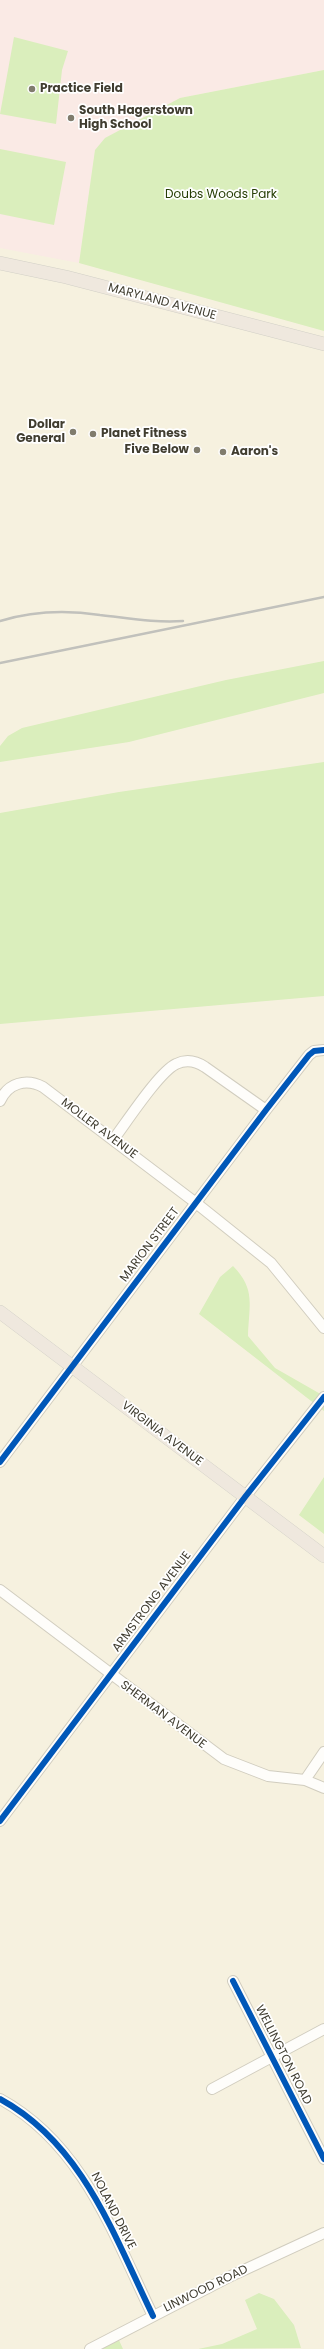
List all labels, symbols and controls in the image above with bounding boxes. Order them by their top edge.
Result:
place label: Practice Field [40,82,123,96]
marker: Practice Field [27,84,37,94]
place label: South Hagerstown High School [79,104,193,132]
marker: South Hagerstown High School [66,113,76,123]
park label: Doubs Woods Park [165,188,277,202]
street label: MARYLAND AVENUE [106,281,218,323]
place label: Dollar General [16,418,65,446]
marker: Dollar General [68,427,78,437]
place label: Planet Fitness [101,427,187,441]
marker: Planet Fitness [88,429,98,439]
place label: Five Below [125,443,189,457]
marker: Five Below [192,445,202,455]
place label: Aaron's [231,445,278,459]
marker: Aaron's [218,447,228,457]
street label: MOLLER AVENUE [58,1096,140,1162]
street label: MARION STREET [117,1205,183,1285]
street label: VIRGINIA AVENUE [118,1399,206,1469]
street label: ARMSTRONG AVENUE [110,1549,194,1655]
street label: SHERMAN AVENUE [117,1678,209,1752]
street label: WELLINGTON ROAD [252,2003,314,2107]
street label: NOLAND DRIVE [87,2170,139,2252]
street label: LINWOOD ROAD [161,2262,251,2316]

